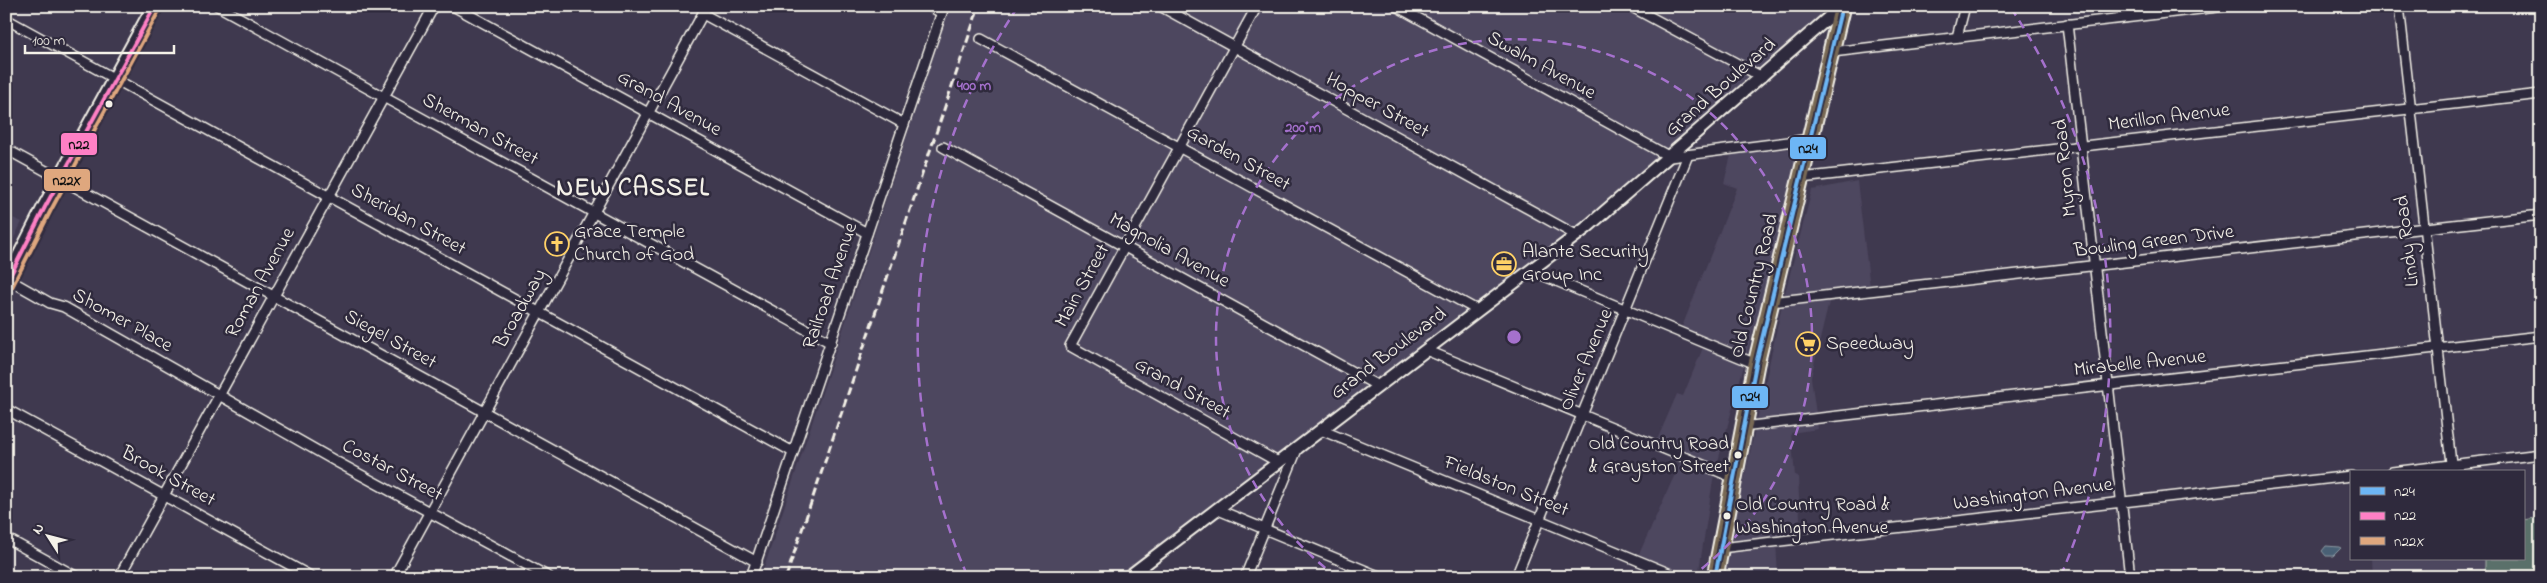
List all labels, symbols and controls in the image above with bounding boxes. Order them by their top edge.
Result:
scale bar [25,22,174,54]
street label: Swalm Avenue [1481,24,1601,108]
text: 100 m [32,30,65,52]
street label: Grand Boulevard [1659,31,1783,145]
street label: Grand Avenue [611,63,727,145]
street label: Hopper Street [1320,66,1434,147]
text: 400 m [956,75,992,97]
street label: Sherman Street [417,86,544,174]
street label: Merillon Avenue [2106,96,2232,140]
unlabelled marker [104,99,114,109]
text: 200 m [1284,117,1321,139]
street label: Garden Street [1181,118,1296,200]
street label: Myron Road [2046,118,2086,218]
line badge: n22 [60,132,98,156]
text: n22 [69,135,89,156]
line badge: n24 [1789,136,1827,160]
text: n24 [1798,139,1818,160]
line badge: n22X [43,168,91,192]
text: n22X [53,171,82,192]
district label: NEW CASSEL [556,171,710,207]
street label: Sheridan Street [345,176,471,264]
street label: Lindy Road [2388,194,2428,288]
street label: Magnolia Avenue [1103,206,1235,297]
street label: Old Country Road [1723,211,1787,361]
place label: Grace Temple Church of God [574,218,694,270]
street label: Bowling Green Drive [2071,218,2236,267]
street label: Railroad Avenue [796,219,866,353]
street label: Roman Avenue [219,222,303,344]
church icon: Grace Temple Church of God [544,231,570,257]
place label: Alante Security Group Inc [1522,238,1649,290]
street label: Main Street [1048,239,1118,333]
office icon: Alante Security Group Inc [1491,251,1517,277]
street label: Broadway [487,264,555,355]
street label: Shomer Place [67,281,178,361]
street label: Grand Boulevard [1325,301,1453,407]
street label: Siegel Street [338,303,442,378]
street label: Oliver Avenue [1552,304,1622,416]
centre of rings [1505,328,1523,346]
place label: Speedway [1826,330,1914,359]
supermarket icon: Speedway [1795,331,1821,357]
street label: Mirabelle Avenue [2072,343,2208,385]
street label: Grand Street [1129,351,1236,428]
line badge: n24 [1731,385,1769,409]
text: n24 [1740,387,1760,408]
place label: Old Country Road & Grayston Street [1588,431,1730,482]
street label: Costar Street [336,432,448,510]
street label: Brook Street [115,439,221,515]
street label: Fieldston Street [1438,448,1573,525]
marker: Old Country Road & Grayston Street [1733,450,1743,460]
legend [2350,470,2524,560]
street label: Washington Avenue [1952,471,2114,520]
text: n24 [2394,481,2415,503]
place label: Old Country Road & Washington Avenue [1736,492,1890,544]
text: n22 [2394,505,2417,527]
north arrow [22,510,72,560]
marker: Old Country Road & Washington Avenue [1722,511,1732,521]
text: N [27,519,50,539]
text: n22X [2394,531,2425,553]

